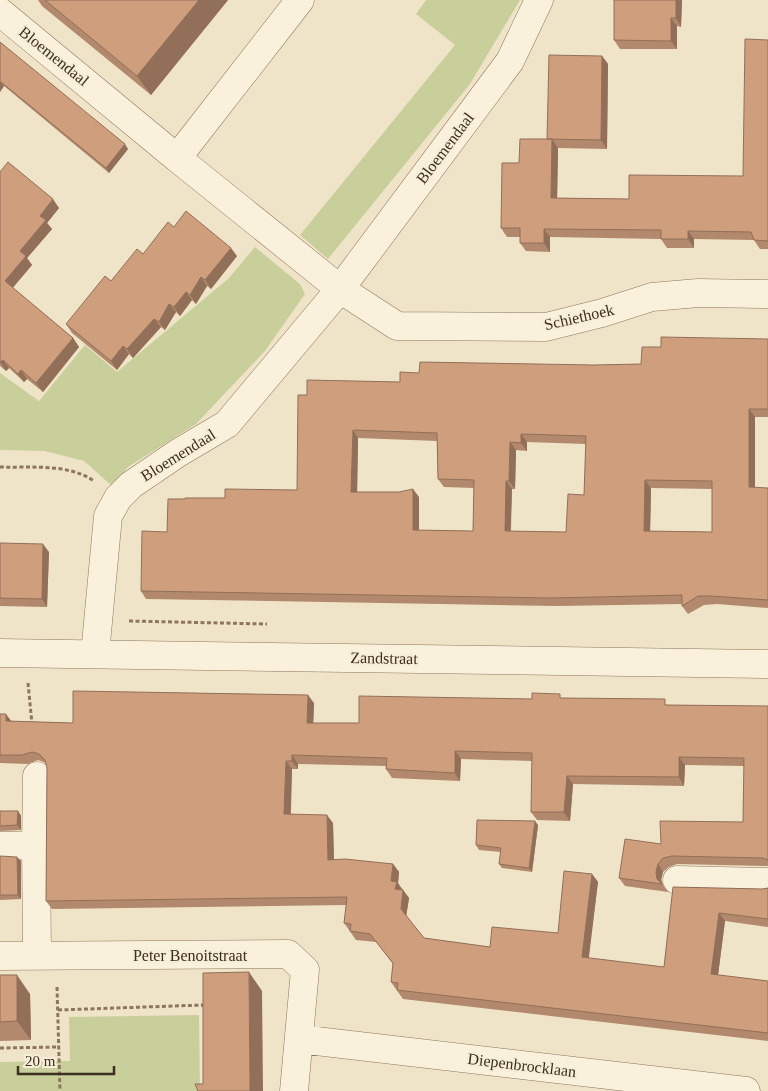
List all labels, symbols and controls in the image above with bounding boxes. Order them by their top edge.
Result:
street label: Bloemendaal [16,23,93,90]
street label: Bloemendaal [413,109,478,187]
street label: Schiethoek [542,301,616,333]
street label: Bloemendaal [138,425,219,485]
street label: Zandstraat [350,649,418,667]
street label: Peter Benoitstraat [133,947,248,964]
scale bar [18,1044,114,1076]
street label: Diepenbrocklaan [467,1050,577,1081]
text: 20 m [25,1053,56,1069]

